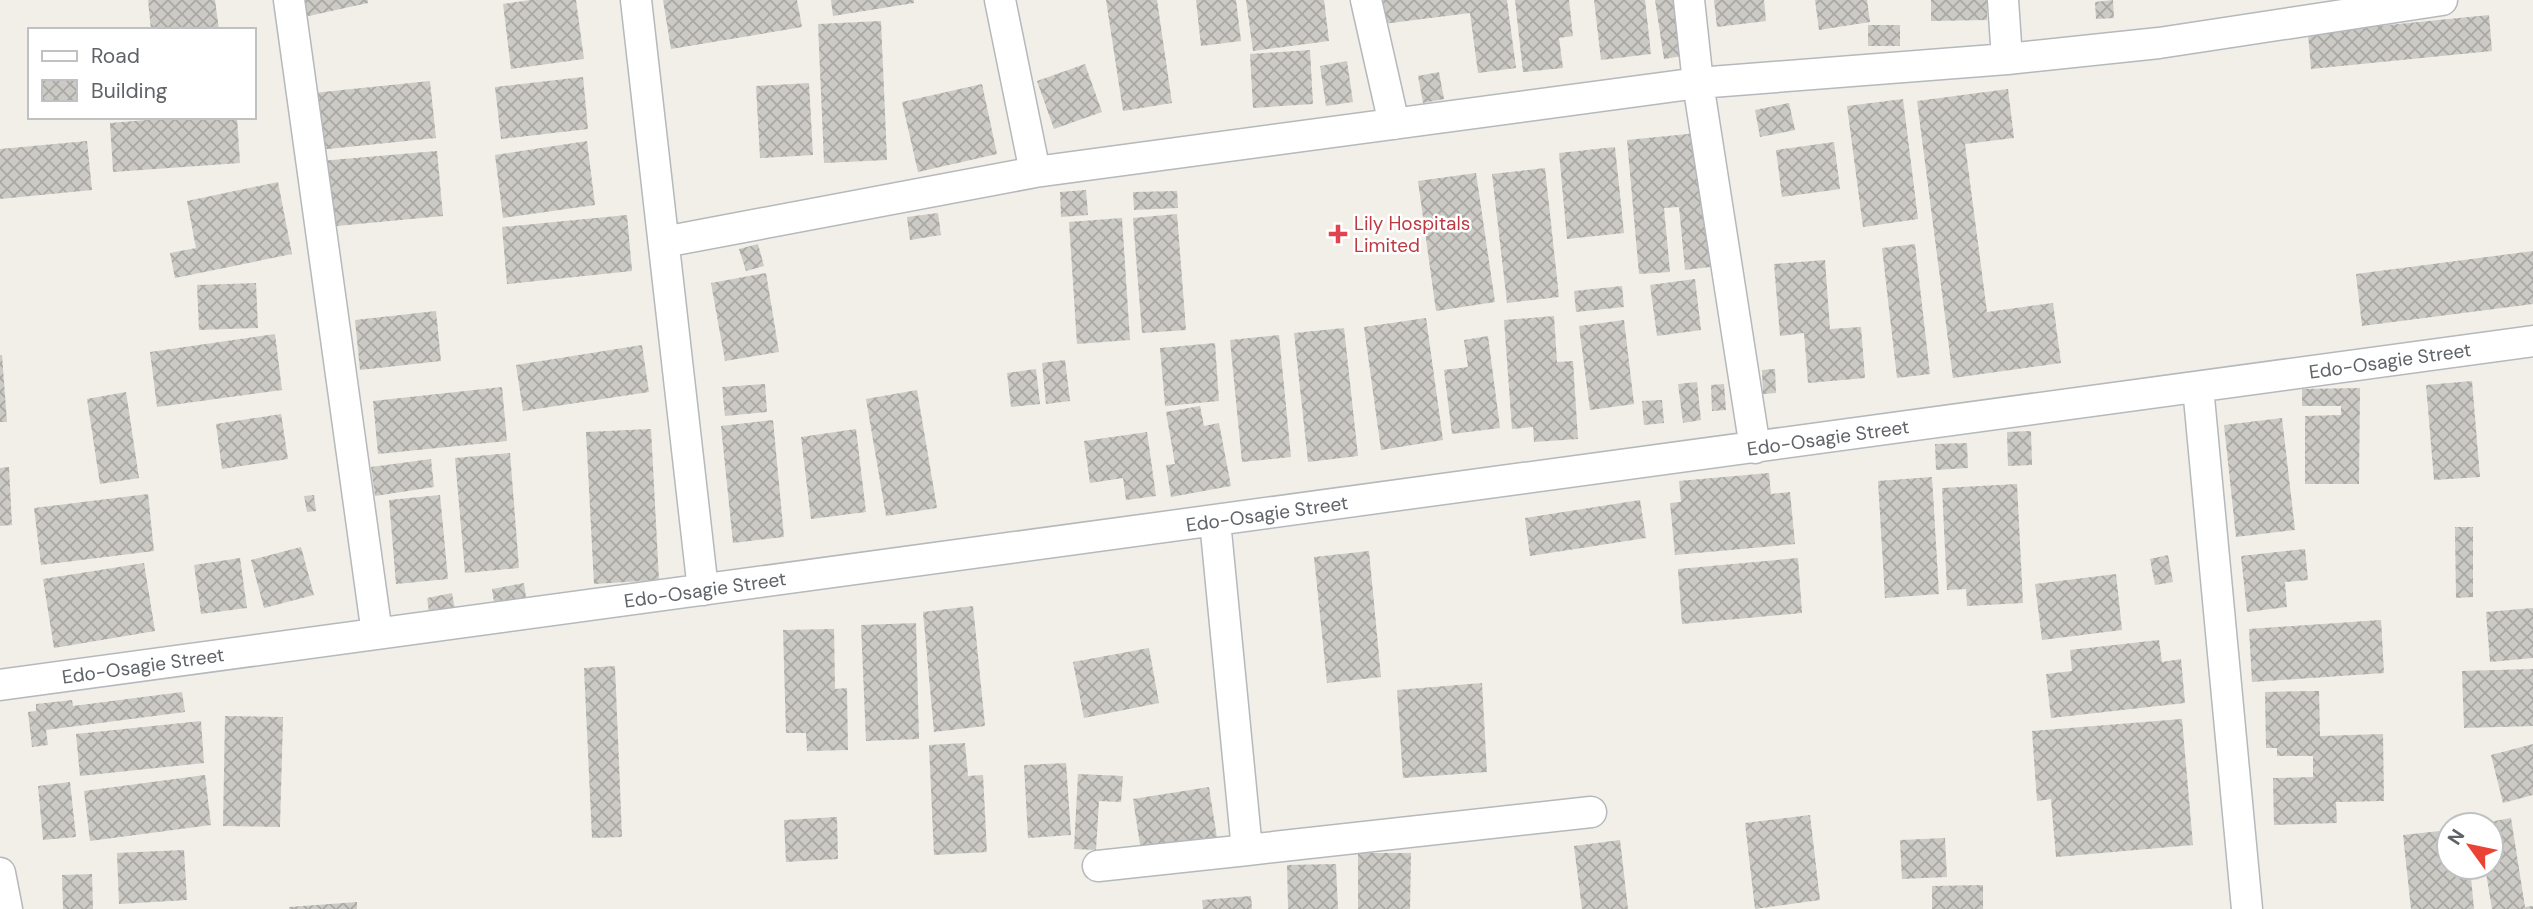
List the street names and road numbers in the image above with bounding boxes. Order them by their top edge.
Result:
street label: Edo-Osagie Street [2307,337,2473,385]
street label: Edo-Osagie Street [1745,414,1911,462]
street label: Edo-Osagie Street [1184,490,1350,538]
street label: Edo-Osagie Street [622,566,788,614]
street label: Edo-Osagie Street [60,642,226,690]

